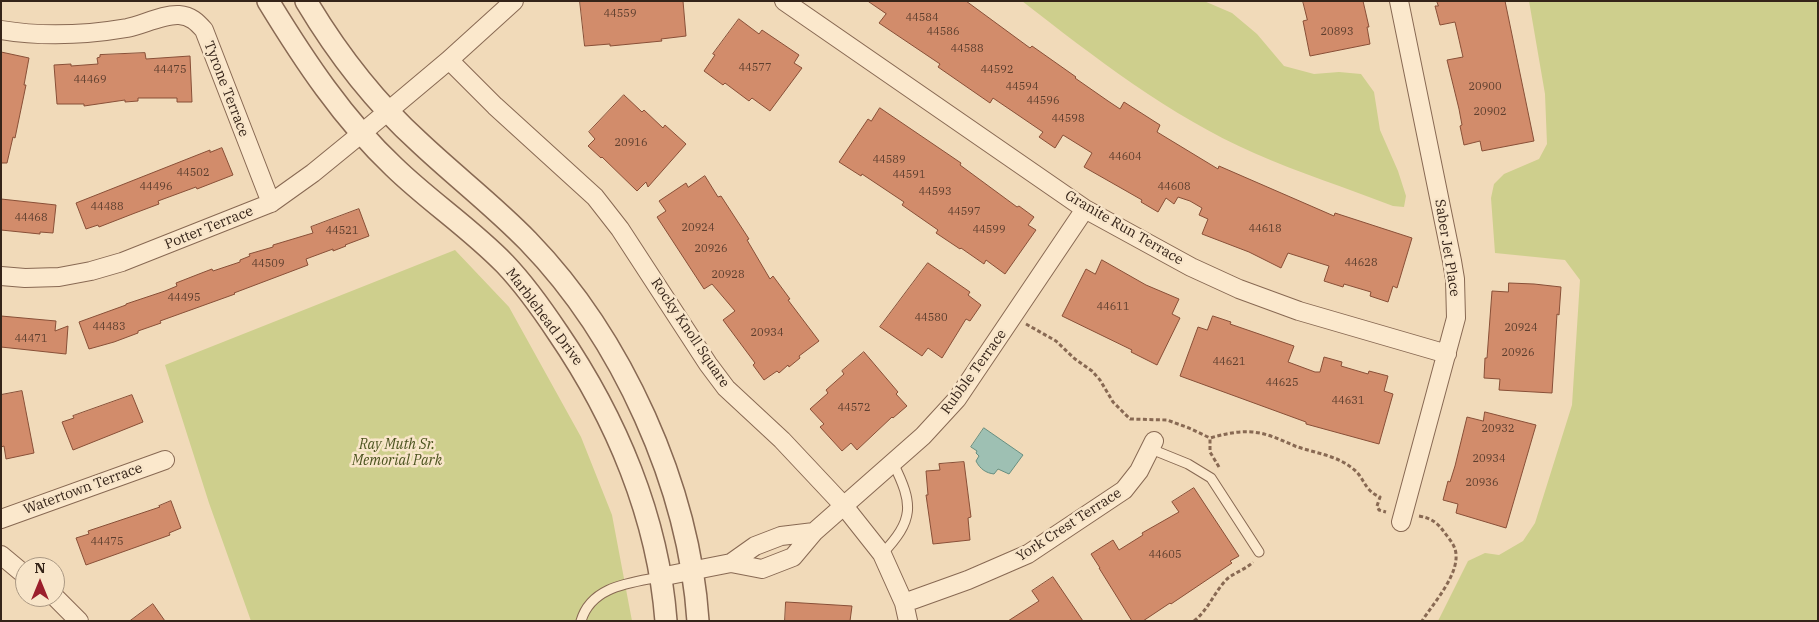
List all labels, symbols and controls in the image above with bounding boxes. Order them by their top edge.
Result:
house number: 44559 [604,7,636,21]
house number: 44584 [906,11,938,25]
house number: 44586 [927,25,959,39]
house number: 20893 [1321,25,1353,39]
street label: Tyrone Terrace [200,39,252,139]
house number: 44588 [951,42,983,56]
house number: 44577 [739,61,771,75]
house number: 44475 [154,63,186,77]
house number: 44592 [981,63,1013,77]
house number: 44469 [74,73,106,87]
house number: 44594 [1006,80,1038,94]
house number: 20900 [1469,80,1501,94]
house number: 44596 [1027,94,1059,108]
house number: 20902 [1474,105,1506,119]
house number: 44598 [1052,112,1084,126]
house number: 20916 [615,136,647,150]
house number: 44604 [1109,150,1141,164]
house number: 44589 [873,153,905,167]
house number: 44502 [177,166,209,180]
house number: 44591 [893,168,925,182]
house number: 44496 [140,180,172,194]
house number: 44608 [1158,180,1190,194]
house number: 44593 [919,185,951,199]
street label: Granite Run Terrace [1062,187,1186,269]
street label: Saber Jet Place [1431,198,1463,298]
house number: 44488 [91,200,123,214]
street label: Potter Terrace [162,203,256,253]
house number: 44597 [948,205,980,219]
house number: 44468 [15,211,47,225]
house number: 20924 [682,221,714,235]
house number: 44618 [1249,222,1281,236]
house number: 44599 [973,223,1005,237]
house number: 44521 [326,224,358,238]
house number: 20926 [695,242,727,256]
house number: 44628 [1345,256,1377,270]
house number: 44509 [252,257,284,271]
street label: Marblehead Drive [502,265,586,369]
house number: 20928 [712,268,744,282]
street label: Rocky Knoll Square [647,275,733,391]
house number: 44495 [168,291,200,305]
house number: 44611 [1097,300,1129,314]
house number: 44580 [915,311,947,325]
house number: 44483 [93,320,125,334]
house number: 20924 [1505,321,1537,335]
house number: 20934 [751,326,783,340]
street label: Rubble Terrace [938,326,1010,418]
house number: 44471 [15,332,47,346]
house number: 20926 [1502,346,1534,360]
house number: 44621 [1213,355,1245,369]
house number: 44625 [1266,376,1298,390]
house number: 44631 [1332,394,1364,408]
house number: 44572 [838,401,870,415]
house number: 20932 [1482,422,1514,436]
park label: Ray Muth Sr. Memorial Park [352,437,442,470]
house number: 20934 [1473,452,1505,466]
street label: Watertown Terrace [21,460,145,518]
house number: 20936 [1466,476,1498,490]
street label: York Crest Terrace [1013,485,1125,565]
house number: 44475 [91,535,123,549]
house number: 44605 [1149,548,1181,562]
north arrow [15,557,65,607]
text: N [34,559,46,577]

